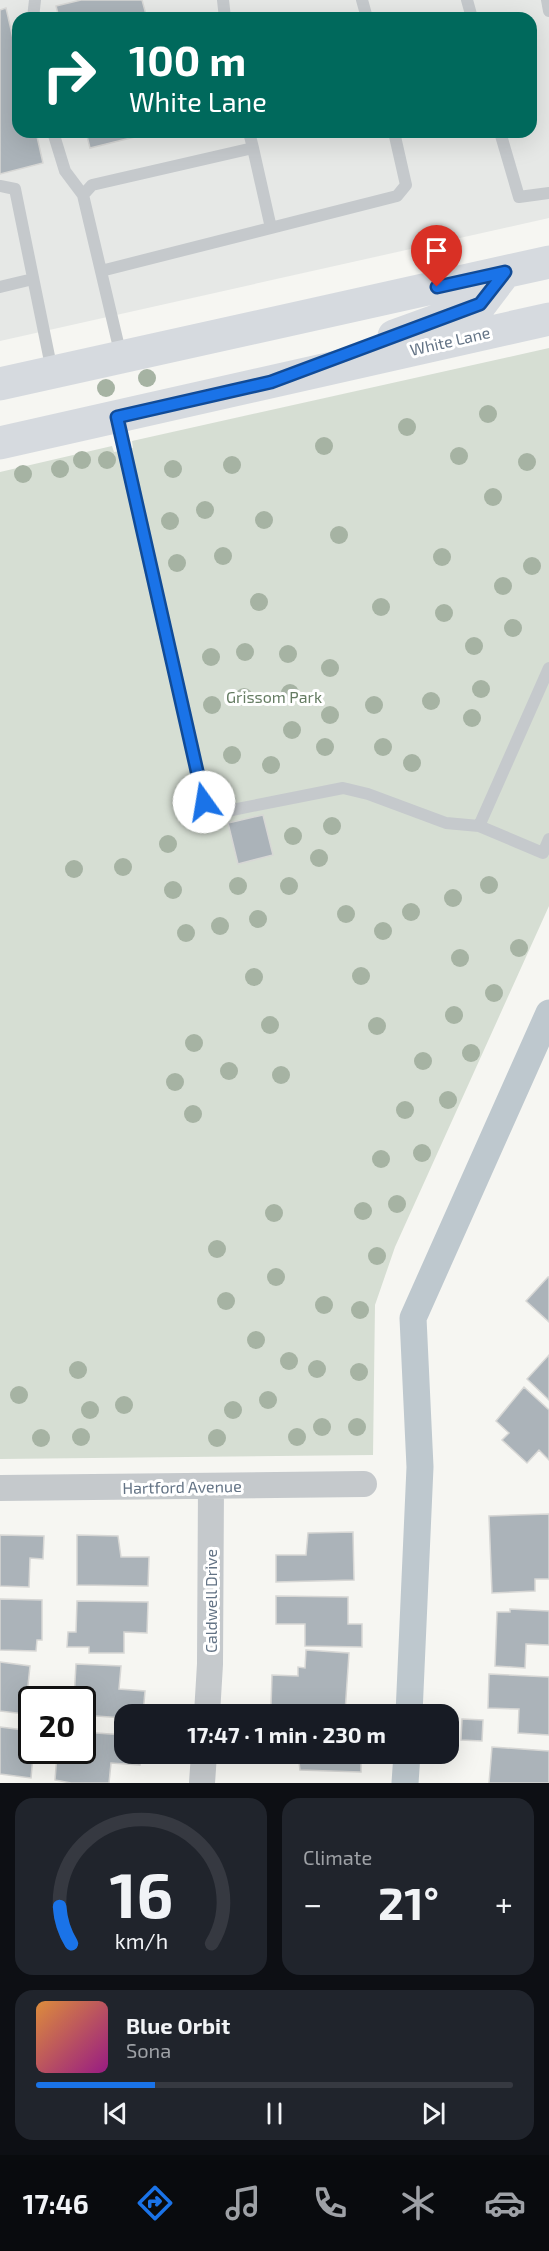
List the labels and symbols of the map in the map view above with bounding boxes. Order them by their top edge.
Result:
pin [411,225,462,287]
street label: White Lane [408,322,492,359]
park label: Grissom Park [226,687,322,706]
position arrow [172,770,236,834]
street label: Hartford Avenue [122,1476,242,1497]
street label: Caldwell Drive [201,1549,220,1653]
speed limit sign: 20 [18,1686,96,1764]

